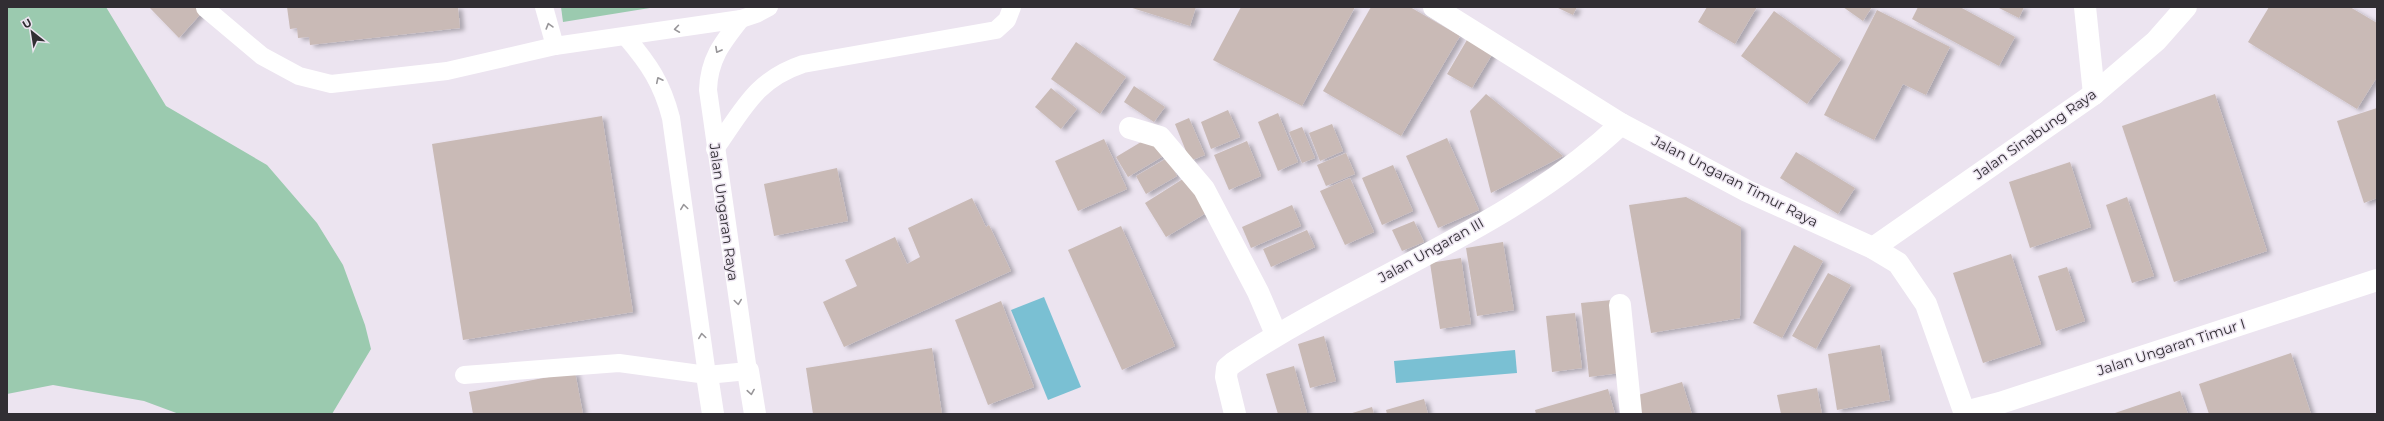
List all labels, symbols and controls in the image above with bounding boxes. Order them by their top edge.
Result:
north arrow [12,12,52,52]
text: U [20,15,34,32]
one-way arrow [545,23,554,30]
one-way arrow [674,24,680,33]
one-way arrow [715,46,723,53]
one-way arrow [656,77,664,85]
street label: Jalan Sinabung Raya [1969,85,2100,184]
street label: Jalan Ungaran Timur Raya [1648,131,1821,231]
street label: Jalan Ungaran Raya [705,141,743,282]
one-way arrow [680,204,689,210]
street label: Jalan Ungaran III [1374,214,1487,287]
one-way arrow [733,299,742,305]
street label: Jalan Ungaran Timur I [2094,315,2247,380]
one-way arrow [698,333,707,339]
one-way arrow [746,389,755,396]

